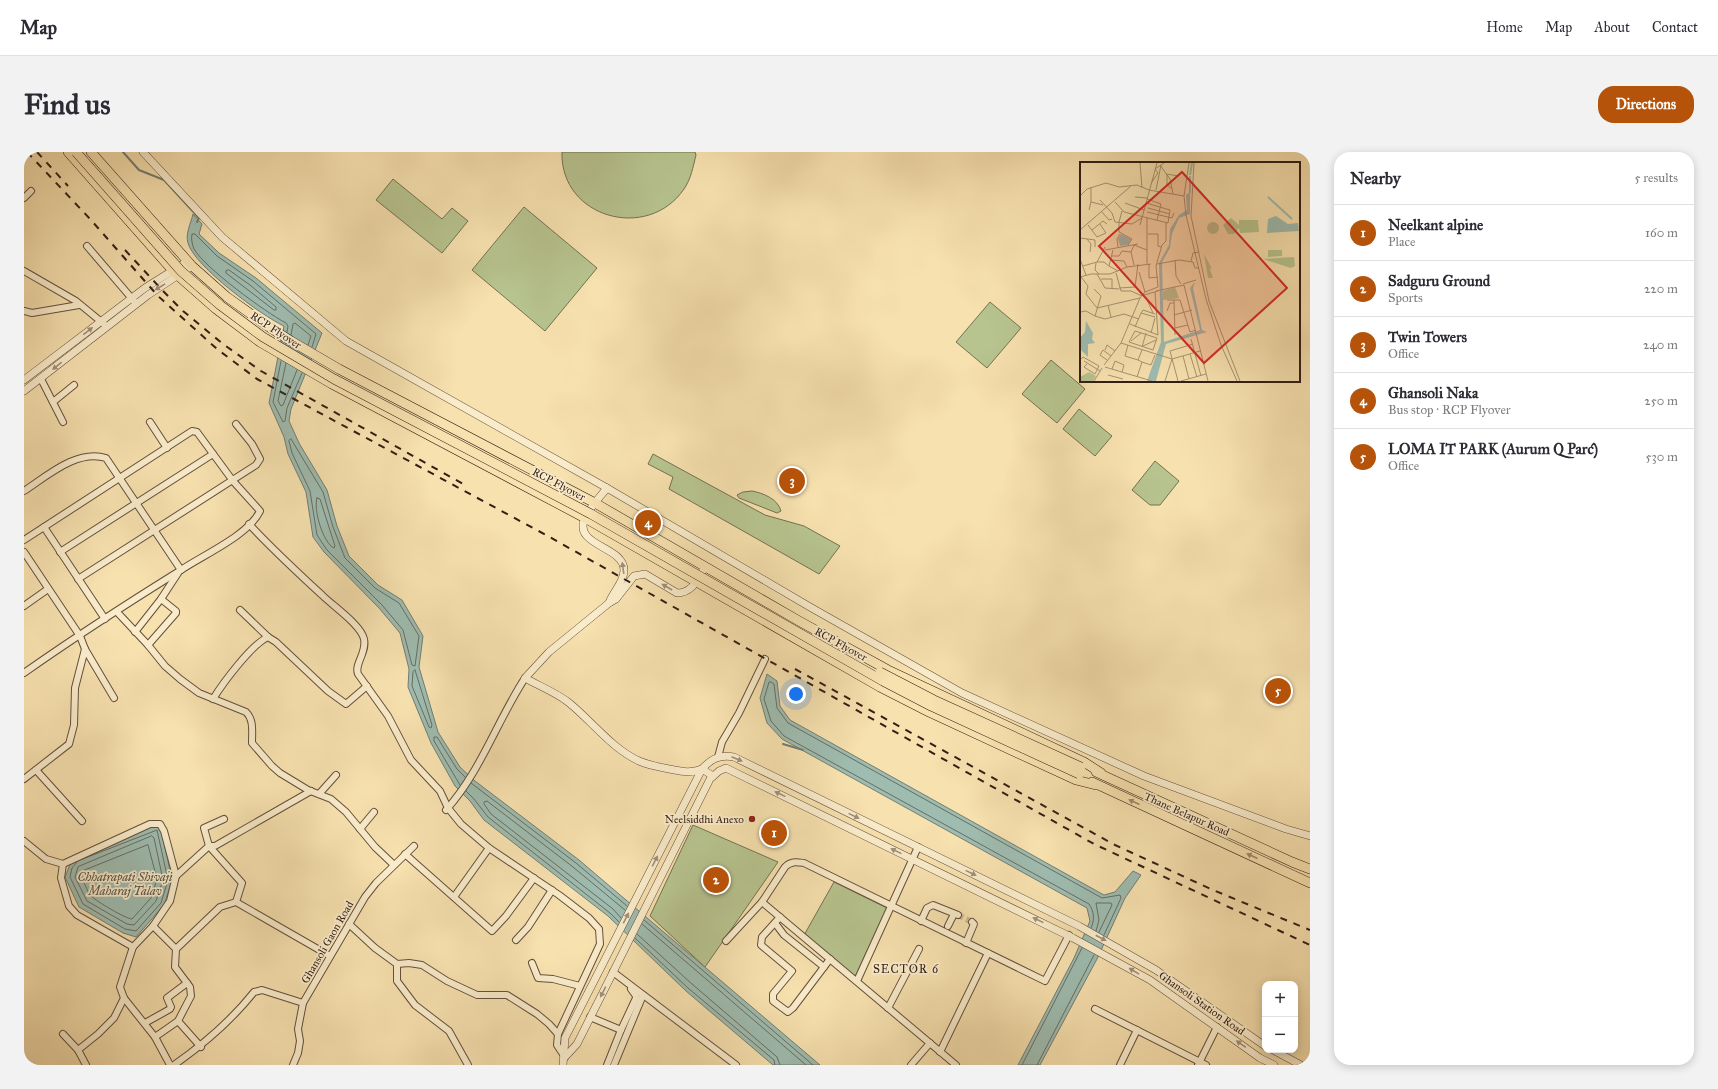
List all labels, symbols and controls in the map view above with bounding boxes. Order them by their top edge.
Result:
text: Map [20,16,57,39]
text: Home [1486,19,1523,36]
text: Map [1545,19,1572,36]
text: About [1594,19,1630,36]
text: Contact [1652,19,1698,36]
button: Directions [1598,86,1694,123]
text: Find us [24,87,110,122]
inset map [1080,162,1300,382]
text: Nearby [1350,168,1401,189]
text: 5 results [1634,170,1678,186]
text: Neelkant alpine [1388,216,1483,234]
text: 1 [1360,225,1366,241]
text: 160 m [1645,225,1678,241]
text: Place [1388,234,1415,250]
text: Sadguru Ground [1388,272,1490,290]
text: 2 [1360,281,1366,297]
text: 220 m [1644,281,1678,297]
one-way arrow [154,284,166,291]
text: Sports [1388,290,1423,306]
street label: RCP Flyover [248,309,304,352]
one-way arrow [83,326,94,335]
text: Twin Towers [1388,328,1467,346]
text: 3 [1360,337,1366,353]
text: 240 m [1643,337,1678,353]
text: Office [1388,346,1419,362]
one-way arrow [51,362,62,371]
text: Ghansoli Naka [1388,384,1478,402]
text: 4 [1359,393,1367,409]
text: 250 m [1644,393,1678,409]
text: Bus stop · RCP Flyover [1388,402,1511,418]
text: LOMA IT PARK (Aurum Q Parć) [1388,440,1598,458]
text: 5 [1360,449,1366,465]
text: 530 m [1645,449,1678,465]
text: Office [1388,458,1419,474]
street label: RCP Flyover [530,465,588,504]
pin: 3 [779,466,805,496]
pin: 4 [635,508,661,538]
one-way arrow [619,562,626,574]
one-way arrow [661,583,673,590]
street label: RCP Flyover [812,625,870,665]
pin: 5 [1265,676,1291,706]
your location [786,684,806,704]
one-way arrow [732,756,743,762]
one-way arrow [774,790,785,797]
street label: Thane Belapur Road [1142,790,1232,839]
one-way arrow [1128,799,1140,806]
place label: Neelsiddhi Anexo [665,813,744,826]
one-way arrow [848,813,860,819]
marker: Neelsiddhi Anexo [747,814,757,824]
pin: 1 [761,818,787,848]
one-way arrow [891,848,902,854]
one-way arrow [1247,853,1258,859]
one-way arrow [652,855,658,867]
pin: 2 [703,865,729,895]
water label: Chhatrapati Shivaji Maharaj Talav [77,870,173,899]
one-way arrow [965,870,976,876]
street label: Ghansoli Gaon Road [299,898,356,986]
one-way arrow [623,913,629,924]
one-way arrow [1032,917,1044,923]
one-way arrow [1095,935,1107,941]
district label: SECTOR 6 [873,962,939,976]
one-way arrow [1128,967,1140,974]
street label: Ghansoli Station Road [1156,969,1248,1038]
map controls [1262,981,1298,1053]
button: + [1262,981,1298,1017]
one-way arrow [600,986,606,998]
button: − [1262,1017,1298,1053]
one-way arrow [1236,1040,1246,1048]

